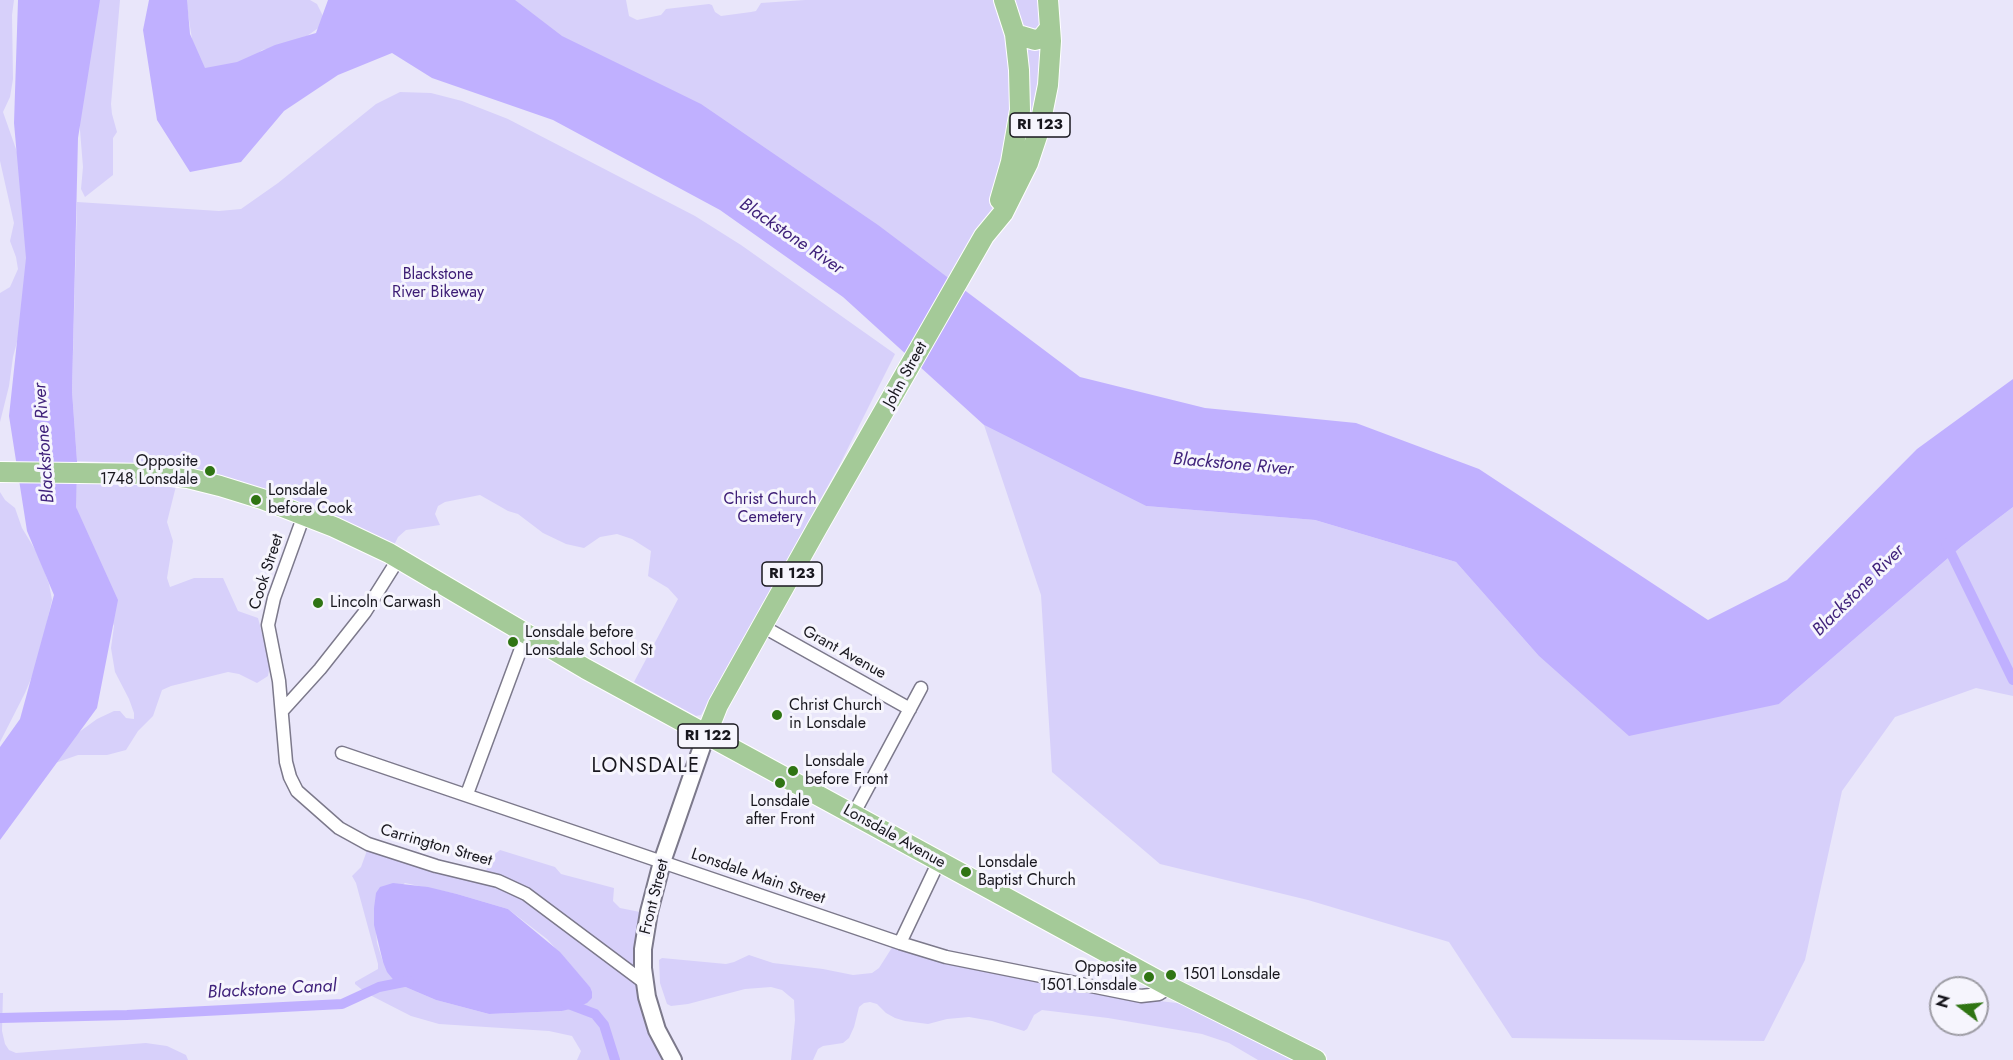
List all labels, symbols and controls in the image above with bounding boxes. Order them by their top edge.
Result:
road number: RI 123 [1010,113,1070,137]
water label: Blackstone River [735,194,847,280]
park label: Blackstone River Bikeway [392,265,484,303]
street label: John Street [880,339,932,411]
water label: Blackstone River [30,382,60,504]
water label: Blackstone River [1172,449,1294,481]
place label: Opposite 1748 Lonsdale [100,452,198,490]
marker: Opposite 1748 Lonsdale [203,464,217,478]
place label: Lonsdale before Cook [268,481,352,519]
park label: Christ Church Cemetery [723,490,817,528]
marker: Lonsdale before Cook [249,493,263,507]
street label: Cook Street [246,532,288,612]
water label: Blackstone River [1809,541,1909,641]
road number: RI 123 [762,562,822,586]
place label: Lincoln Carwash [330,593,441,613]
marker: Lincoln Carwash [311,596,325,610]
street label: Grant Avenue [799,622,889,684]
place label: Lonsdale before Lonsdale School St [525,623,653,661]
marker: Lonsdale before Lonsdale School St [506,635,520,649]
place label: Christ Church in Lonsdale [789,696,882,734]
marker: Christ Church in Lonsdale [770,708,784,722]
road number: RI 122 [678,724,738,748]
place label: Lonsdale before Front [805,752,888,790]
district label: LONSDALE [592,755,700,779]
marker: Lonsdale before Front [786,764,800,778]
marker: Lonsdale after Front [773,776,787,790]
place label: Lonsdale after Front [746,792,814,830]
street label: Lonsdale Avenue [839,801,949,873]
street label: Carrington Street [378,821,494,871]
street label: Lonsdale Main Street [688,845,828,909]
place label: Lonsdale Baptist Church [978,853,1076,891]
street label: Front Street [636,857,674,937]
marker: Lonsdale Baptist Church [959,865,973,879]
place label: Opposite 1501 Lonsdale [1040,958,1137,996]
place label: 1501 Lonsdale [1183,965,1280,985]
marker: 1501 Lonsdale [1164,968,1178,982]
marker: Opposite 1501 Lonsdale [1142,970,1156,984]
water label: Blackstone Canal [207,976,337,1004]
north arrow [1929,976,1989,1036]
text: N [1930,992,1956,1011]

